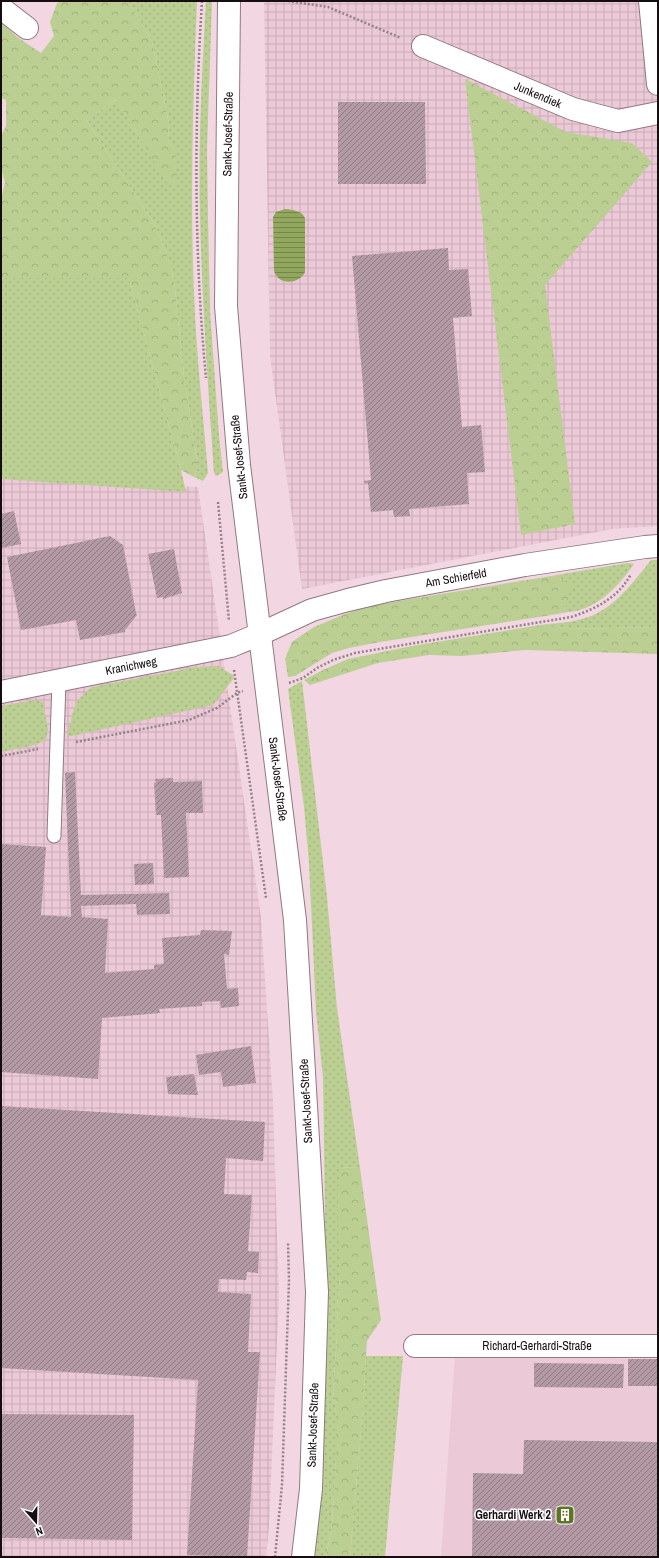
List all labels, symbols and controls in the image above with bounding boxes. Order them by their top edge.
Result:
street label: Junkendiek [512,78,564,112]
street label: Sankt-Josef-Straße [219,91,237,177]
street label: Sankt-Josef-Straße [227,414,251,500]
street label: Am Schierfeld [423,565,488,591]
street label: Kranichweg [104,653,159,679]
street label: Sankt-Josef-Straße [265,736,291,822]
street label: Sankt-Josef-Straße [296,1058,316,1144]
street label: Richard-Gerhardi-Straße [482,1338,592,1354]
street label: Sankt-Josef-Straße [304,1382,322,1468]
north arrow [16,1502,56,1542]
building icon: Gerhardi Werk 2 [554,1504,576,1526]
place label: Gerhardi Werk 2 [475,1507,552,1523]
text: N [34,1524,45,1539]

